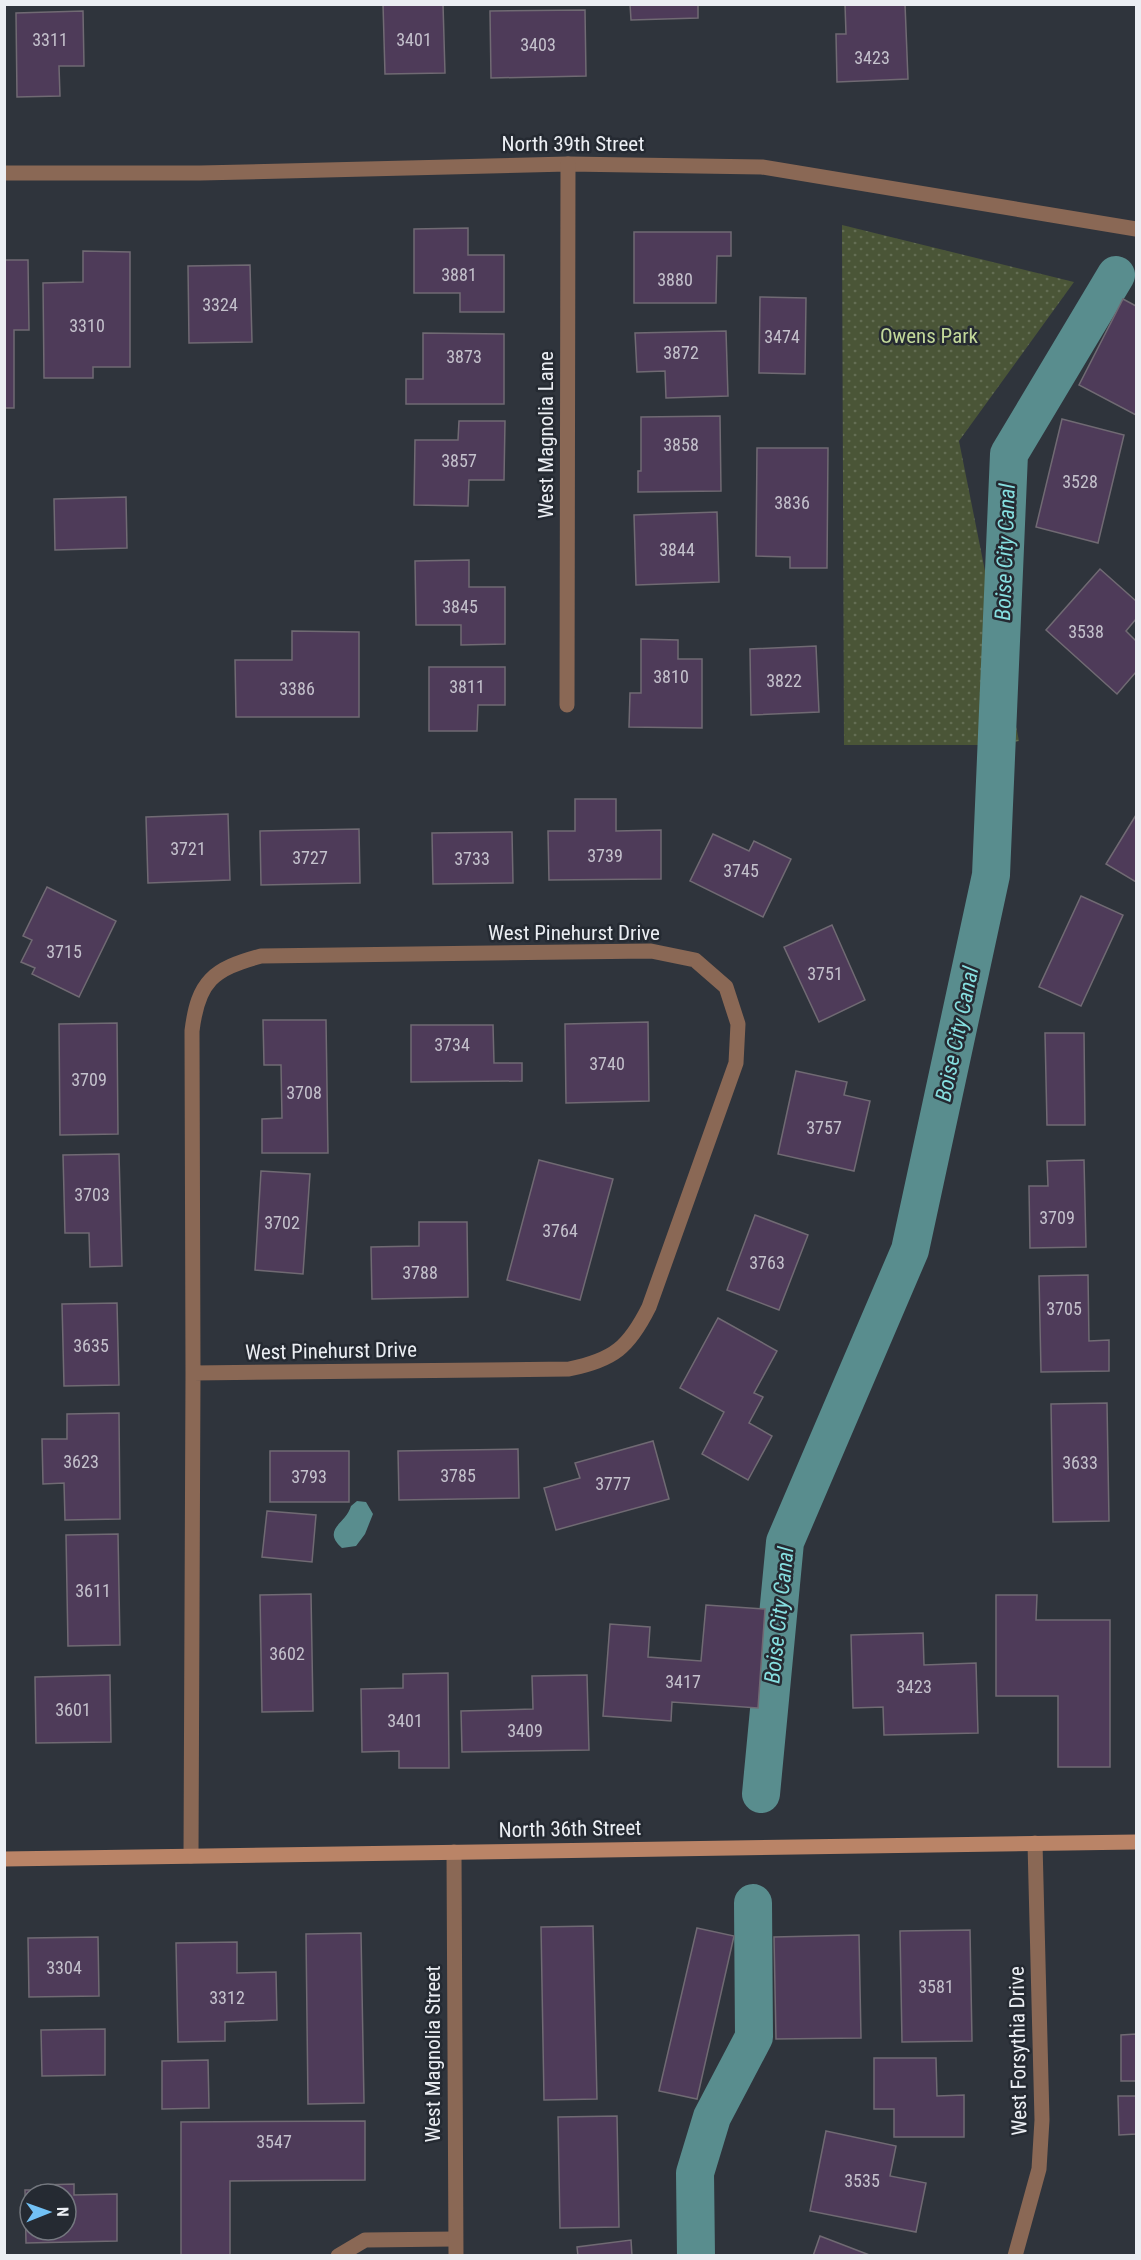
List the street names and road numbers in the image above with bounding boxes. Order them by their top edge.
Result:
street label: North 39th Street [502,132,644,156]
street label: West Magnolia Lane [534,351,558,519]
street label: West Pinehurst Drive [488,921,660,945]
street label: West Pinehurst Drive [245,1337,417,1364]
street label: North 36th Street [498,1816,642,1842]
street label: West Magnolia Street [421,1966,445,2142]
street label: West Forsythia Drive [1005,1966,1031,2136]

